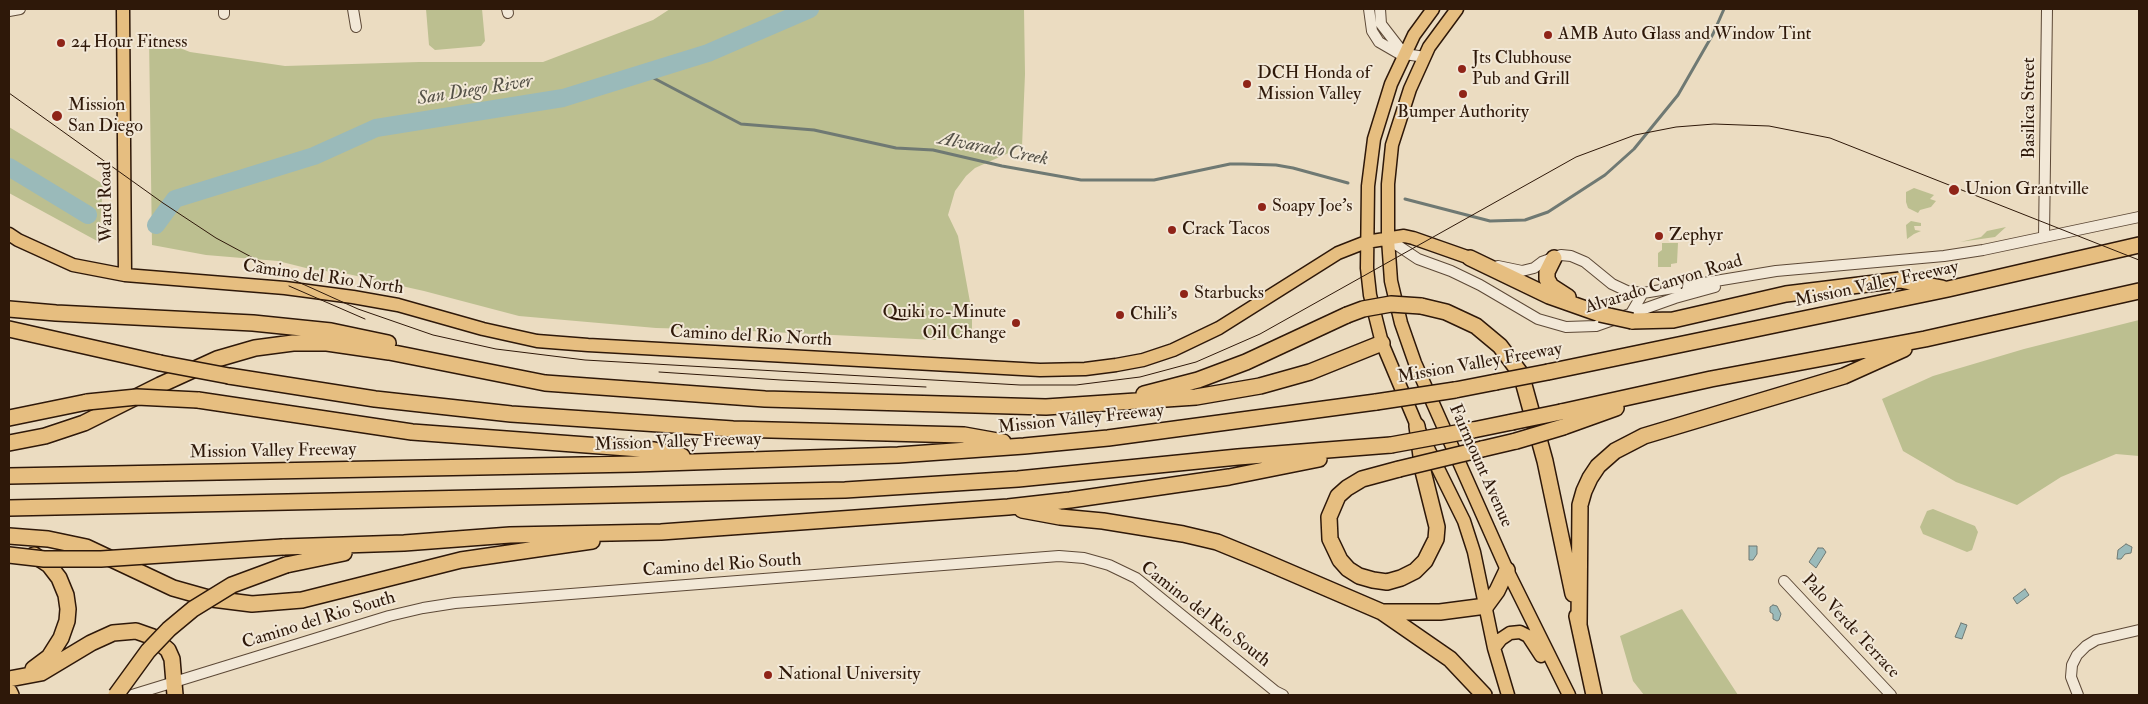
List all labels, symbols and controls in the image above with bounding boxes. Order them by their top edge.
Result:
place label: AMB Auto Glass and Window Tint [1558,24,1811,46]
marker: AMB Auto Glass and Window Tint [1542,29,1554,41]
place label: 24 Hour Fitness [71,32,187,54]
marker: 24 Hour Fitness [55,37,67,49]
place label: Jts Clubhouse Pub and Grill [1472,48,1572,90]
street label: Basilica Street [2019,57,2041,159]
place label: DCH Honda of Mission Valley [1257,63,1370,106]
marker: Jts Clubhouse Pub and Grill [1456,63,1468,75]
water label: San Diego River [416,71,534,111]
marker: DCH Honda of Mission Valley [1241,78,1253,90]
marker: Bumper Authority [1457,88,1469,100]
place label: Mission San Diego [68,95,143,138]
place label: Bumper Authority [1397,102,1529,124]
marker: Mission San Diego [50,109,64,123]
water label: Alvarado Creek [936,128,1050,172]
street label: Ward Road [95,161,119,243]
place label: Union Grantville [1965,179,2089,201]
marker: Union Grantville [1947,183,1961,197]
place label: Soapy Joe's [1272,196,1352,218]
marker: Soapy Joe's [1256,201,1268,213]
place label: Crack Tacos [1182,219,1270,241]
marker: Crack Tacos [1166,224,1178,236]
place label: Zephyr [1669,225,1723,247]
marker: Zephyr [1653,230,1665,242]
street label: Alvarado Canyon Road [1583,251,1745,319]
street label: Camino del Rio North [241,256,405,300]
street label: Mission Valley Freeway [1793,257,1961,313]
place label: Starbucks [1194,283,1264,305]
marker: Starbucks [1178,288,1190,300]
place label: Quiki 10-Minute Oil Change [882,302,1006,344]
place label: Chili's [1130,304,1177,326]
marker: Chili's [1114,309,1126,321]
marker: Quiki 10-Minute Oil Change [1010,317,1022,329]
street label: Camino del Rio North [669,322,833,352]
street label: Mission Valley Freeway [1396,339,1564,389]
street label: Mission Valley Freeway [997,401,1165,439]
street label: Fairmount Avenue [1443,401,1517,531]
street label: Mission Valley Freeway [594,429,762,457]
street label: Mission Valley Freeway [189,440,357,464]
street label: Camino del Rio South [642,550,802,582]
street label: Camino del Rio South [1136,558,1274,672]
street label: Palo Verde Terrace [1796,571,1904,683]
street label: Camino del Rio South [240,587,398,655]
place label: National University [778,664,920,686]
marker: National University [762,669,774,681]

